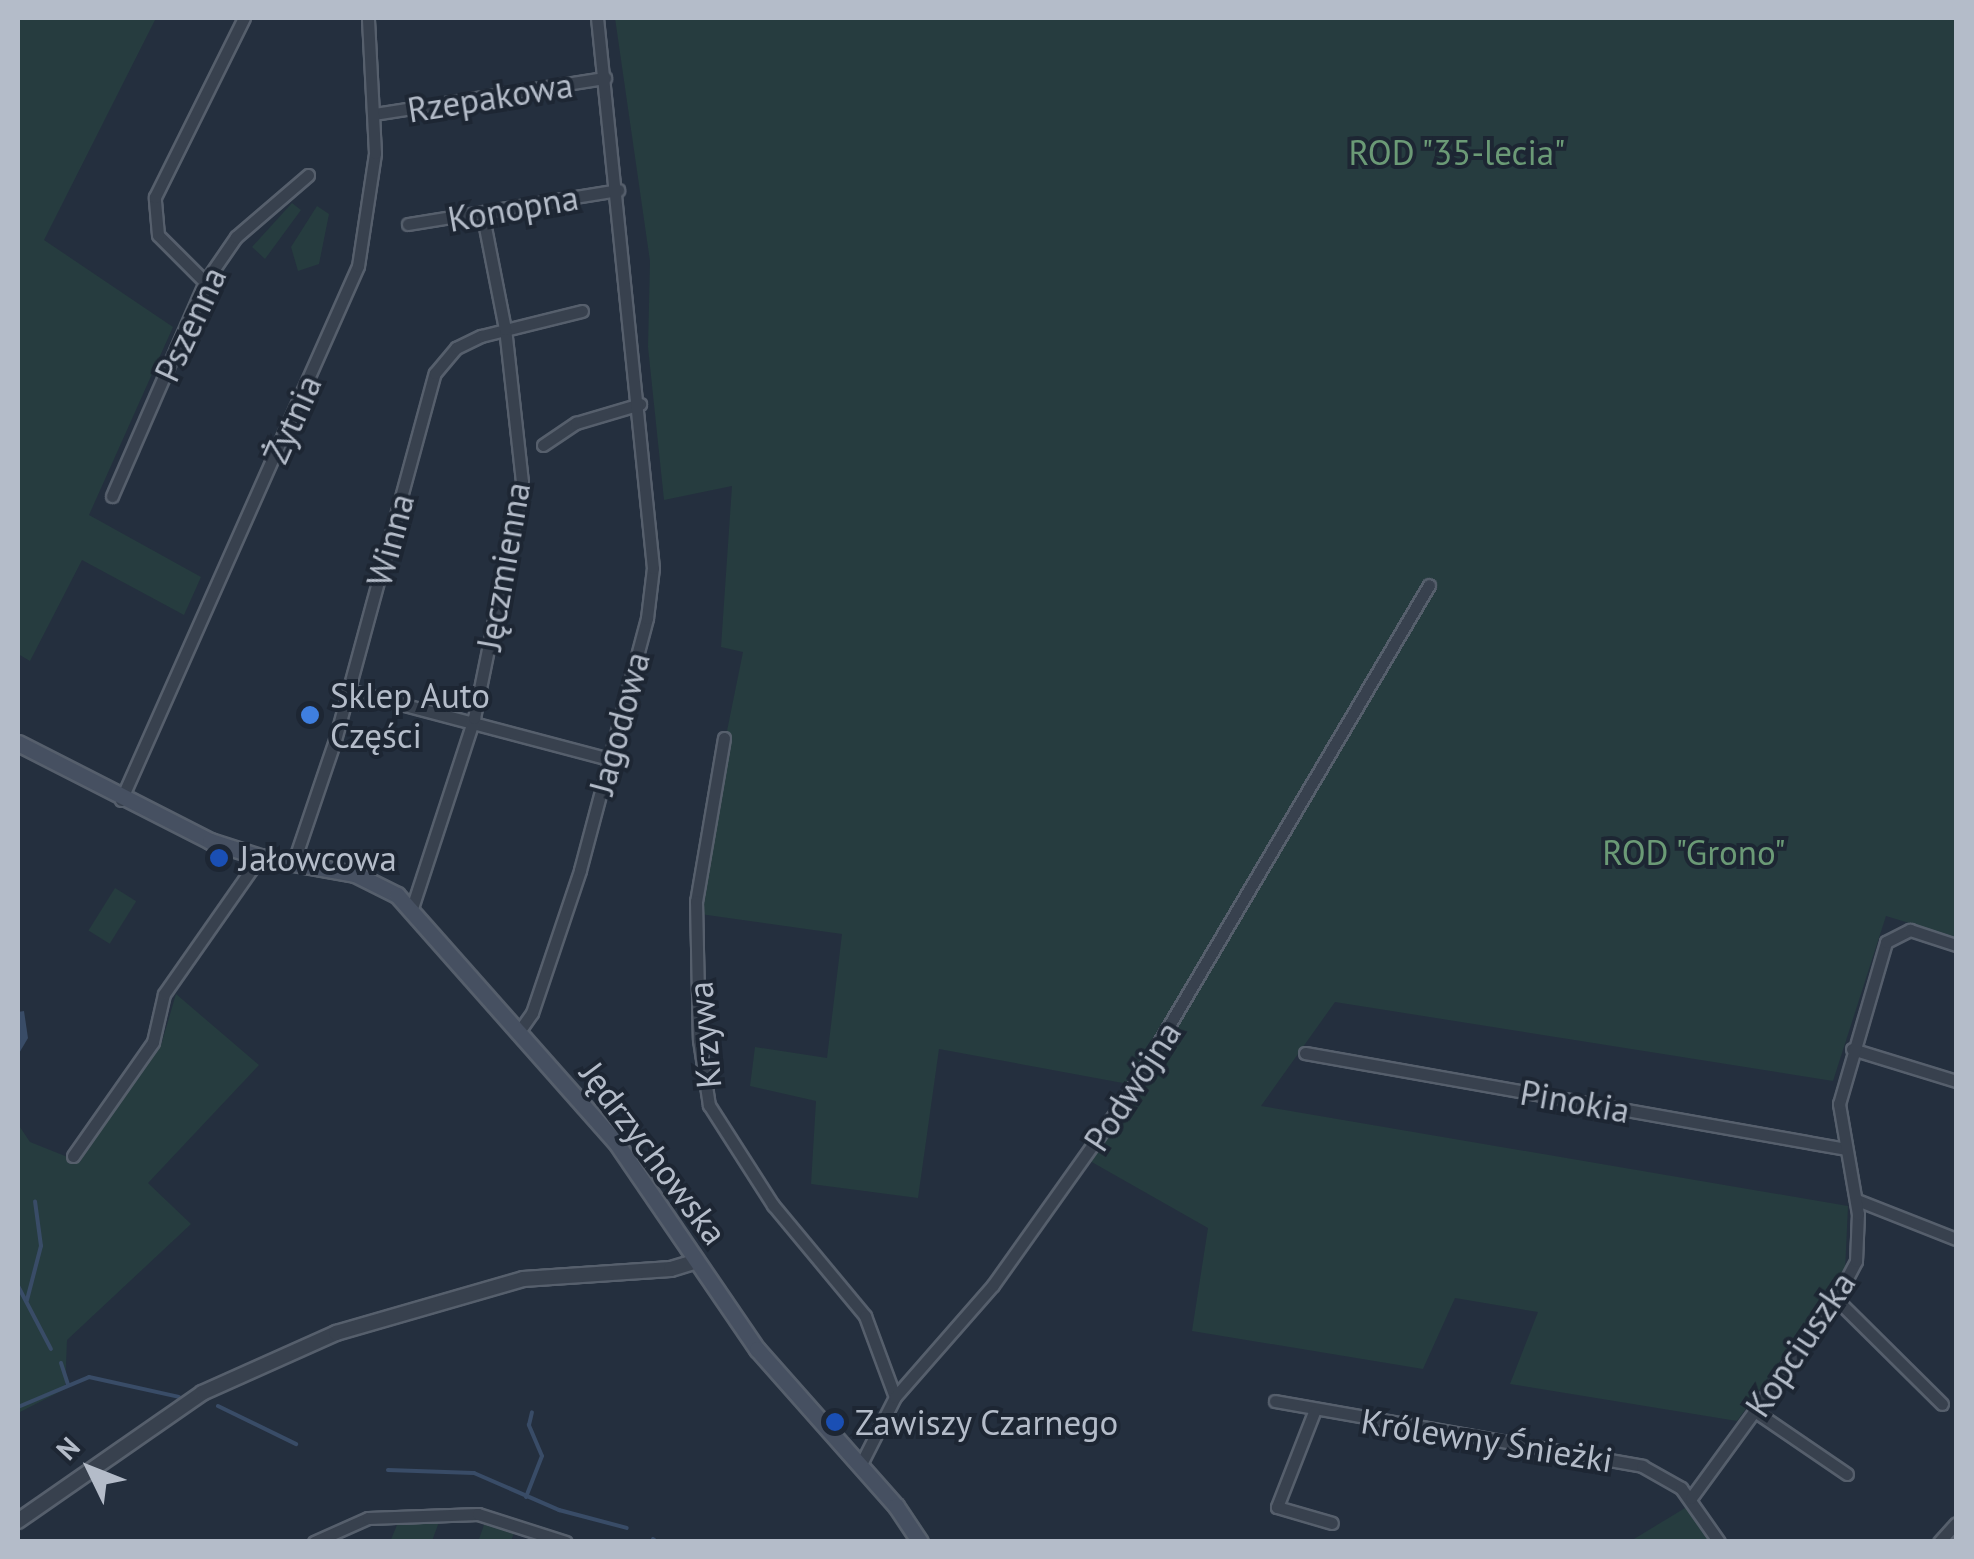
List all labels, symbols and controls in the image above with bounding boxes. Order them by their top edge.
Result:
street label: Rzepakowa [404,63,576,131]
park label: ROD "35-lecia" [1347,131,1567,173]
street label: Konopna [444,176,582,240]
street label: Pszenna [145,260,235,388]
street label: Żytnia [254,368,330,470]
street label: Jęczmienna [468,479,538,653]
street label: Winna [358,489,422,591]
street label: Jagodowa [580,647,658,799]
place label: Sklep Auto Części [330,674,491,756]
marker: Sklep Auto Części [299,704,321,726]
park label: ROD "Grono" [1601,831,1787,873]
place label: Jałowcowa [239,837,397,879]
marker: Jałowcowa [208,847,230,869]
street label: Krzywa [678,980,730,1090]
street label: Podwójna [1075,1013,1189,1159]
street label: Jędrzychowska [572,1053,736,1253]
street label: Pinokia [1517,1071,1633,1131]
street label: Kopciuszka [1736,1263,1864,1425]
street label: Królewny Śnieżki [1358,1399,1616,1481]
place label: Zawiszy Czarnego [855,1401,1120,1443]
marker: Zawiszy Czarnego [824,1411,846,1433]
north arrow [40,1419,140,1519]
text: N [48,1429,88,1468]

